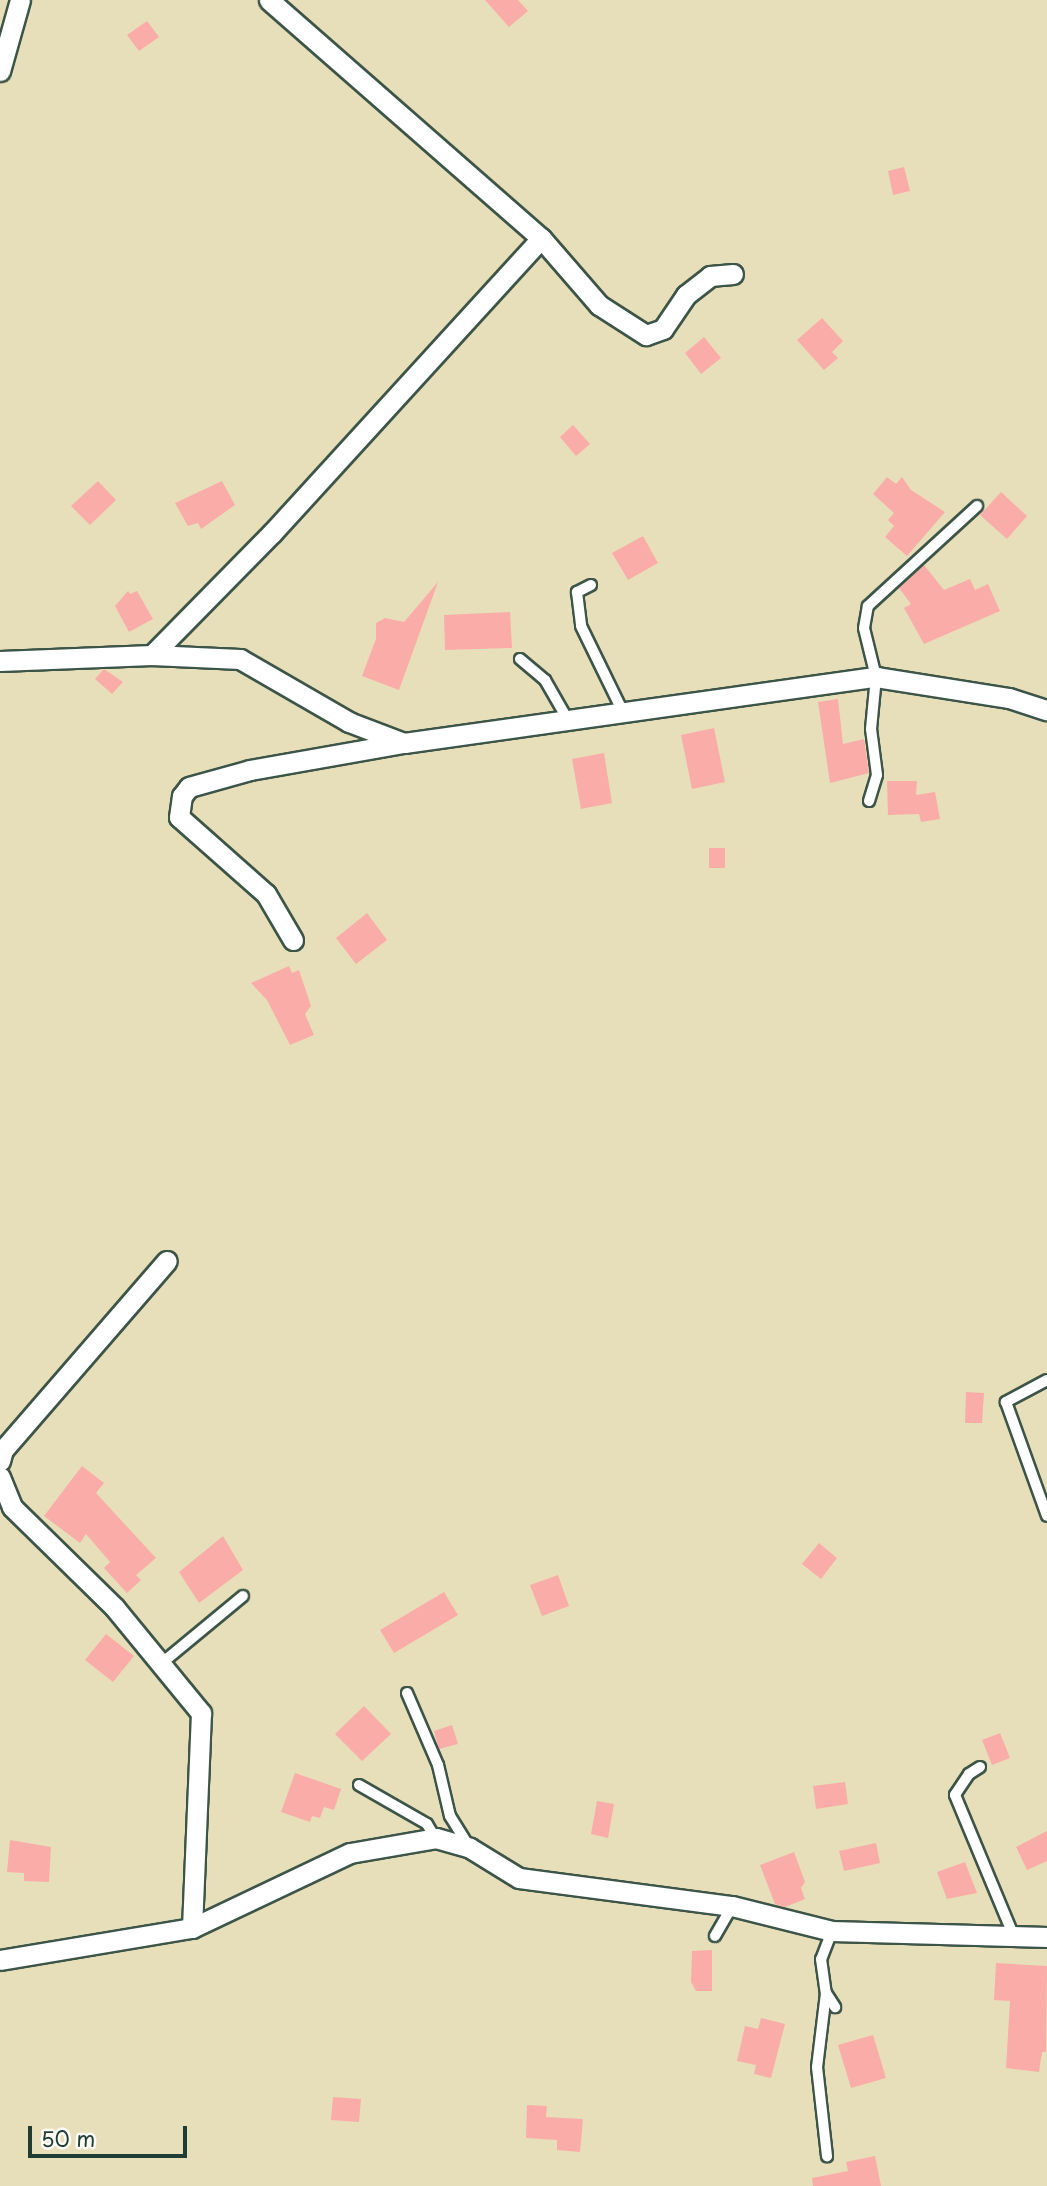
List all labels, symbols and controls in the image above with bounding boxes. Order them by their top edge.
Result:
scale bar [32,2112,191,2156]
text: 50 m [41,2122,95,2154]

